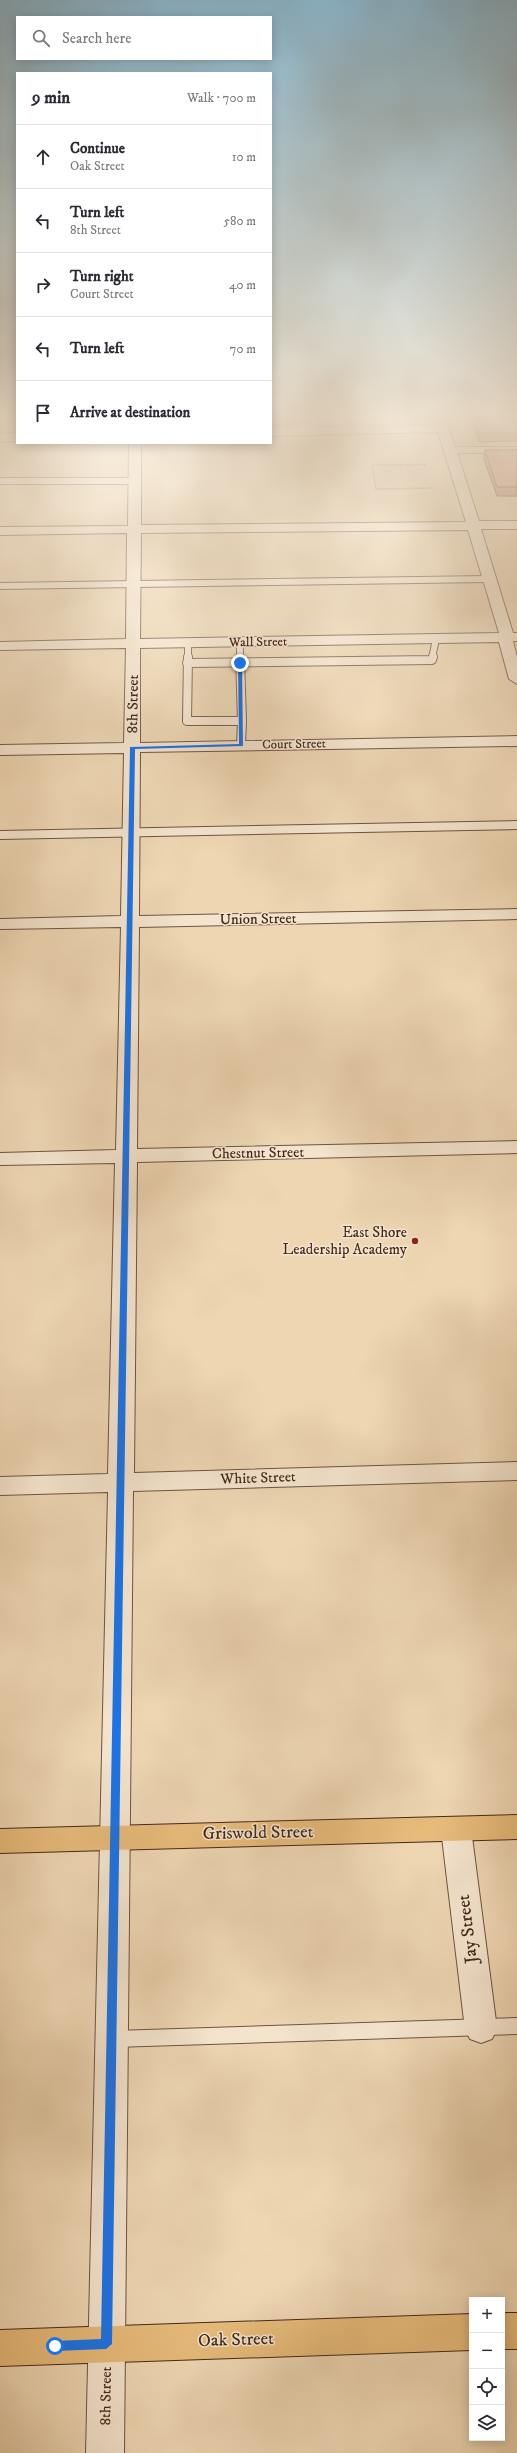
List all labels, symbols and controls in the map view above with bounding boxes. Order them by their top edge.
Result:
search box [16,16,272,60]
icon: search [30,27,52,49]
text: Search here [62,29,131,48]
text: 9 min [32,87,70,109]
text: Walk · 700 m [187,90,256,106]
text: Continue [70,139,125,158]
icon: ahead [32,146,54,168]
text: 10 m [232,149,256,165]
text: Oak Street [70,158,125,174]
text: Turn left [70,203,124,222]
icon: left [32,210,54,232]
text: 580 m [224,213,256,229]
text: 8th Street [70,222,121,238]
text: Turn right [70,267,133,286]
icon: right [32,274,54,296]
text: 40 m [229,277,256,293]
text: Court Street [70,286,134,302]
icon: left [32,338,54,360]
text: Turn left [70,339,124,358]
text: 70 m [230,341,256,357]
icon: arrive [32,402,54,424]
text: Arrive at destination [70,403,190,422]
street label: Wall Street [228,633,287,651]
route end [231,654,249,672]
street label: 8th Street [123,674,143,734]
street label: Court Street [262,735,326,753]
street label: Union Street [219,909,297,929]
street label: Chestnut Street [212,1143,305,1163]
place label: East Shore Leadership Academy [282,1223,408,1259]
marker: East Shore Leadership Academy [410,1236,420,1246]
street label: White Street [219,1467,296,1489]
street label: Griswold Street [202,1821,314,1845]
street label: Jay Street [453,1893,483,1967]
map controls [469,2297,505,2441]
button: + [469,2297,505,2333]
street label: Oak Street [198,2328,274,2352]
button: − [469,2333,505,2369]
route start [46,2337,64,2355]
street label: 8th Street [96,2366,116,2426]
button: locate [469,2369,505,2405]
button: layers [469,2405,505,2441]

